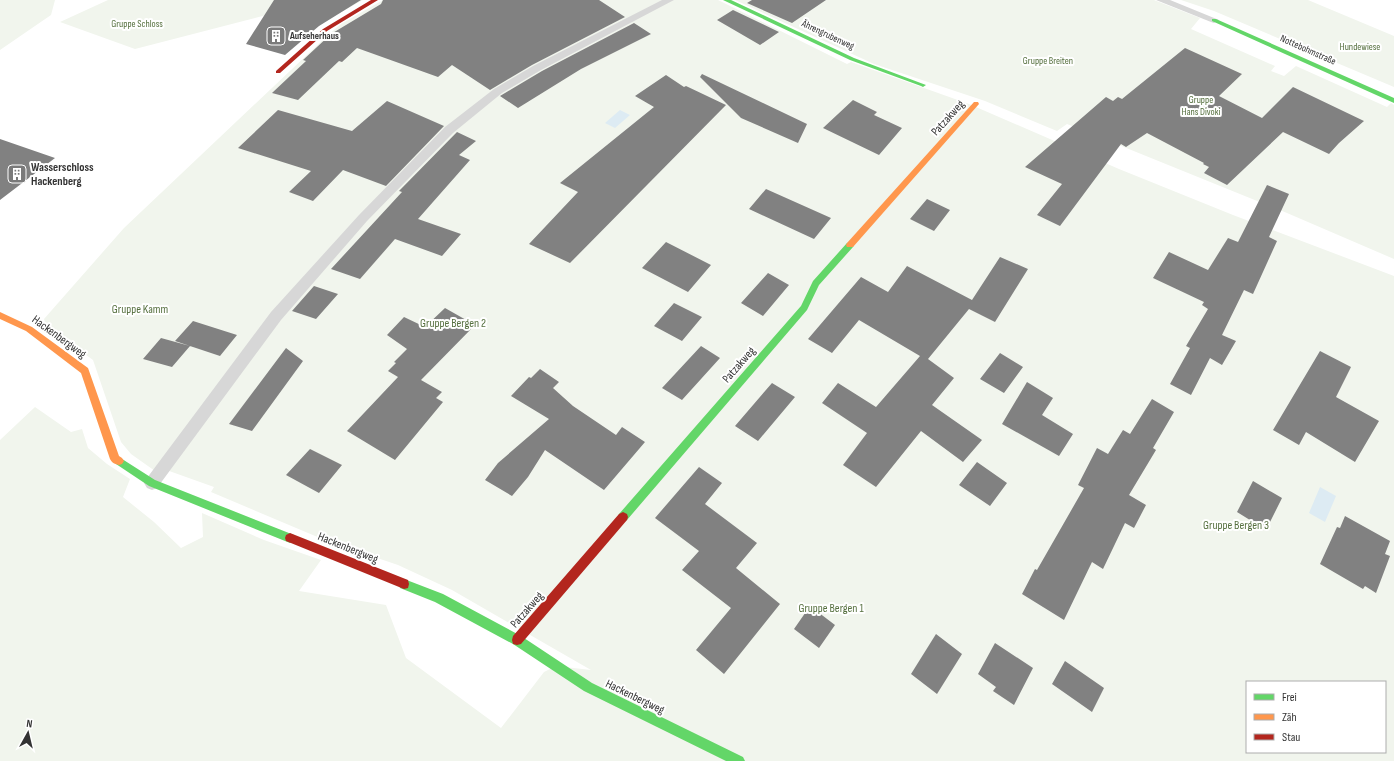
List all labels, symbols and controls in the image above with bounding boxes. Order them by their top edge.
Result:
street label: Ährengrubenweg [799,17,856,52]
park label: Gruppe Schloss [111,18,163,30]
building icon: Aufseherhaus [265,25,287,47]
place label: Aufseherhaus [289,30,339,42]
street label: Nottebohmstraße [1278,32,1338,68]
park label: Hundewiese [1340,41,1380,53]
park label: Gruppe Breiten [1023,55,1073,67]
park label: Gruppe Hans Divoki [1182,94,1221,118]
street label: Patzakweg [928,97,968,139]
place label: Wasserschloss Hackenberg [31,160,94,189]
building icon: Wasserschloss Hackenberg [6,163,28,185]
park label: Gruppe Kamm [112,302,169,317]
street label: Hackenbergweg [29,312,89,362]
park label: Gruppe Bergen 2 [420,316,486,331]
street label: Patzakweg [719,344,759,386]
park label: Gruppe Bergen 3 [1203,518,1269,533]
street label: Hackenbergweg [316,529,381,567]
street label: Patzakweg [507,589,547,631]
park label: Gruppe Bergen 1 [798,601,864,616]
street label: Hackenbergweg [603,676,667,718]
legend [1246,681,1386,753]
text: Frei [1282,690,1297,705]
text: Zäh [1282,710,1297,725]
north arrow [8,713,48,753]
text: N [26,717,33,730]
text: Stau [1282,730,1300,745]

